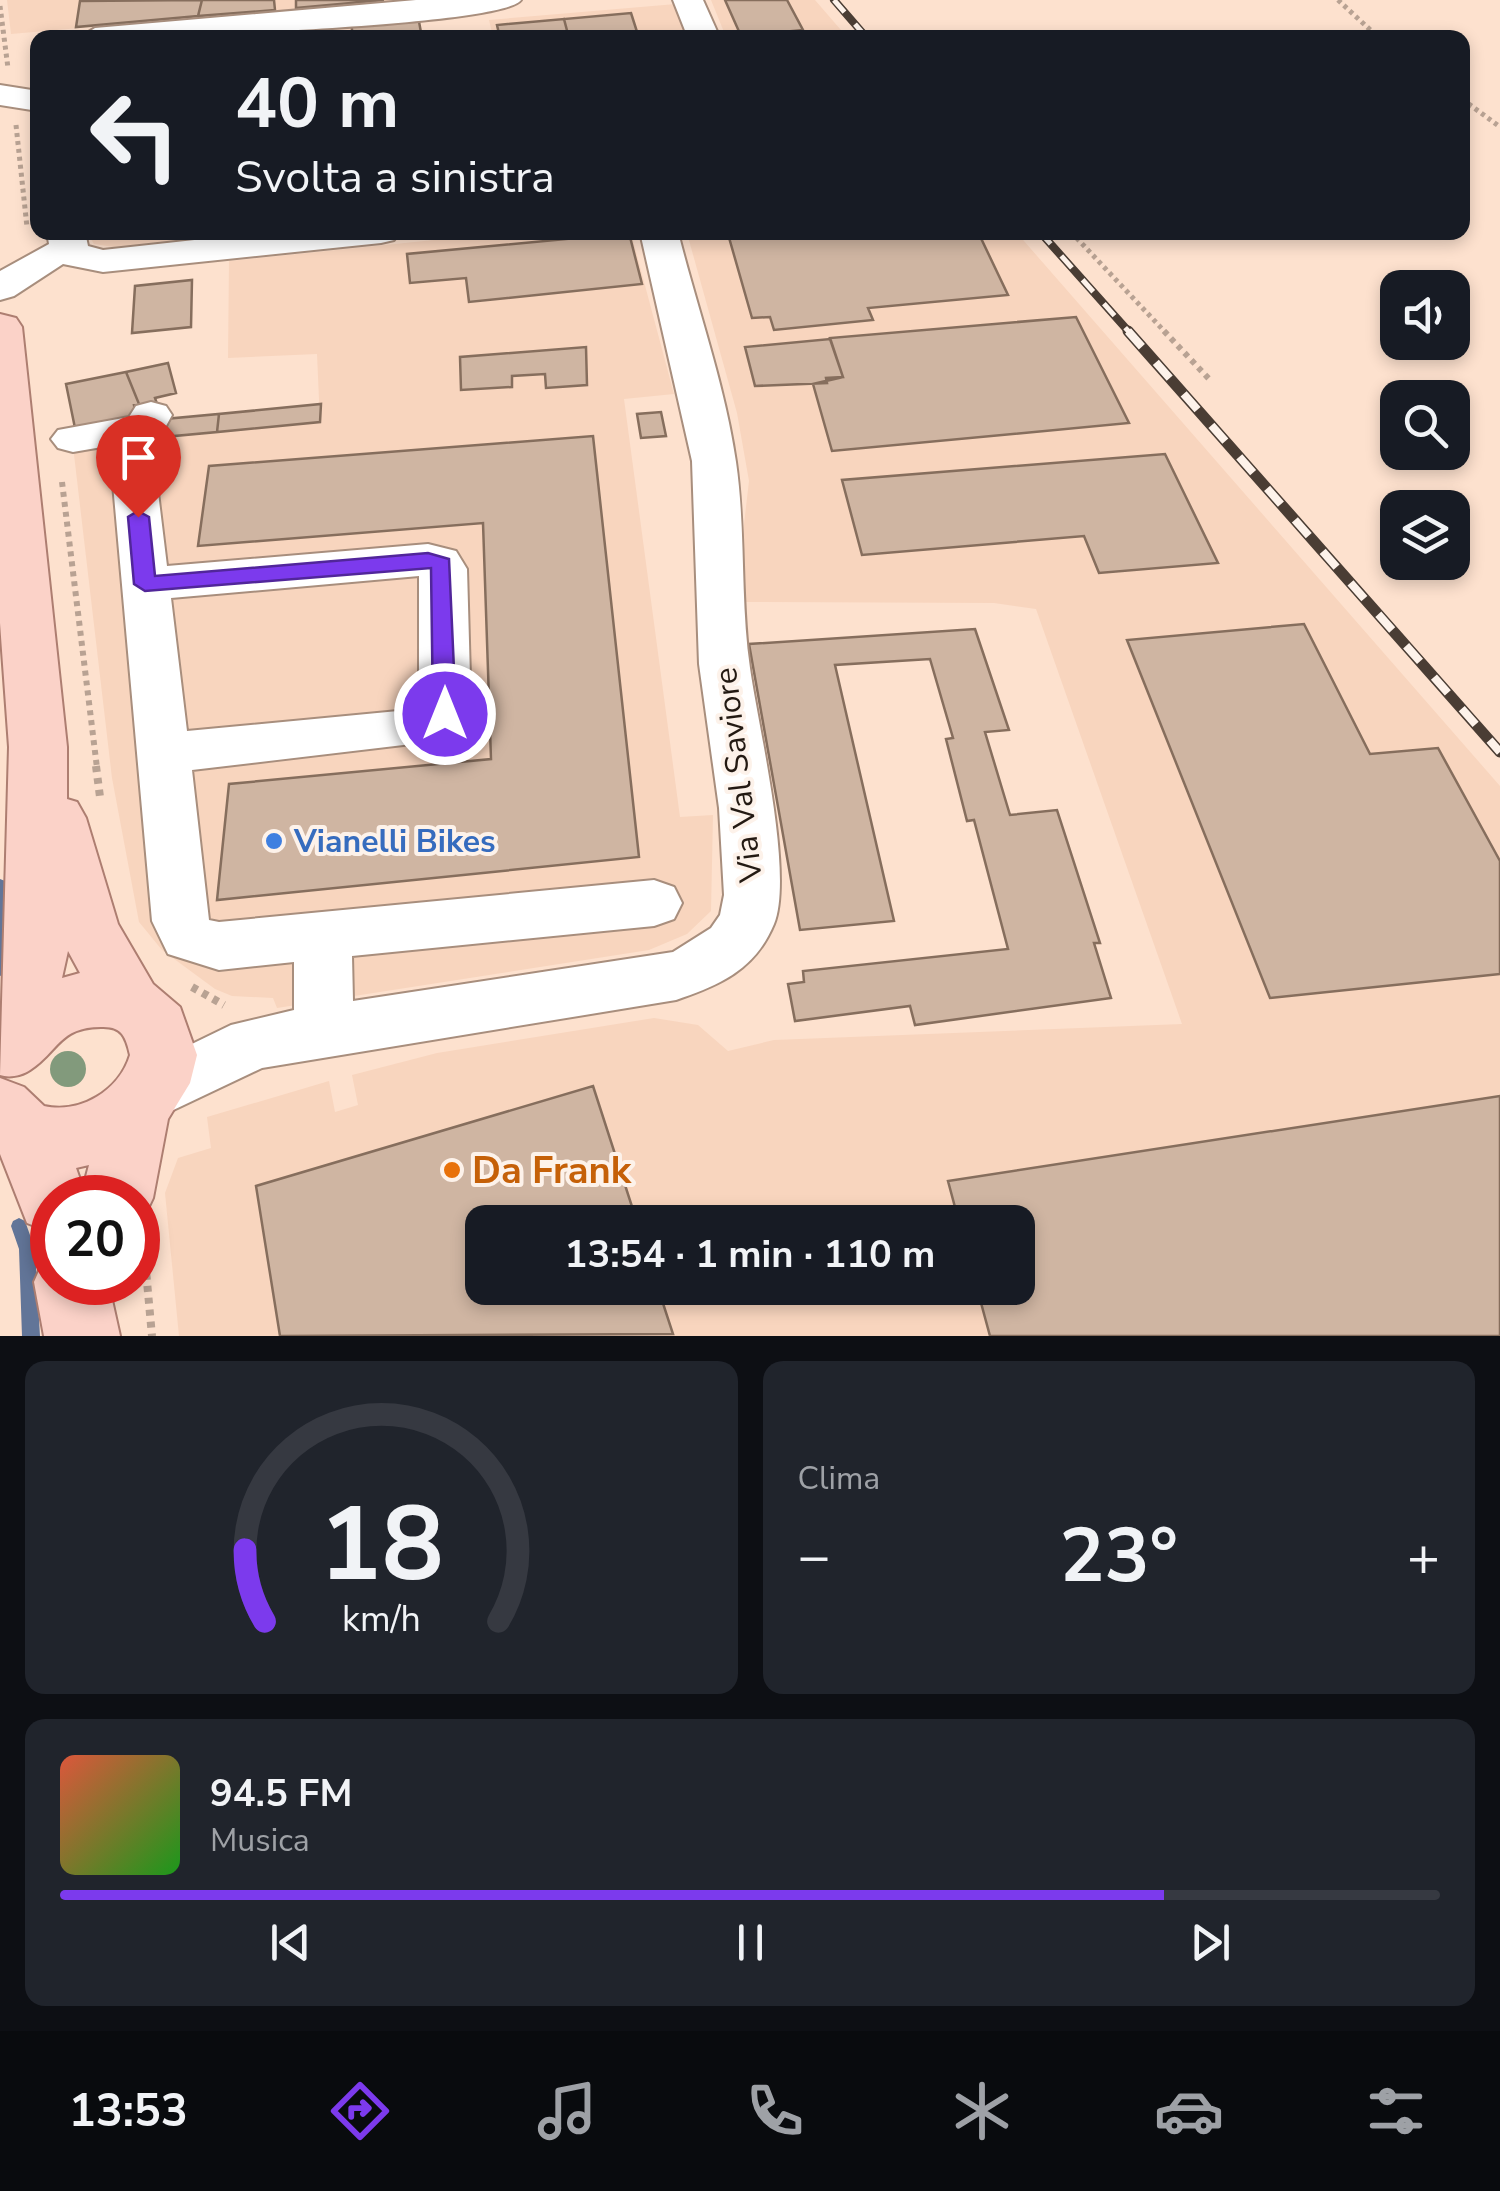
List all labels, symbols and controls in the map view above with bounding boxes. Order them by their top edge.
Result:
text: 40 m [235,56,399,152]
icon: left [70,70,200,200]
text: Svolta a sinistra [235,147,555,208]
map controls [1380,270,1470,580]
button: sound [1380,270,1470,360]
button: search [1380,380,1470,470]
pin [96,415,181,518]
icon: arrive [111,430,166,485]
button: layers [1380,490,1470,580]
position arrow [393,662,497,766]
street label: Via Val Saviore [704,665,773,886]
place label: Vianelli Bikes [293,820,496,863]
marker: Vianelli Bikes [263,830,285,852]
place label: Da Frank [472,1145,633,1196]
marker: Da Frank [441,1159,463,1181]
speed limit sign: 20 [30,1175,160,1305]
text: 13:54 · 1 min · 110 m [565,1229,935,1280]
text: Clima [798,1457,880,1500]
text: 18 [319,1474,444,1616]
text: 23° [1060,1505,1178,1607]
text: − [798,1519,831,1594]
text: + [1407,1519,1440,1594]
text: km/h [342,1595,421,1644]
text: 94.5 FM [210,1768,352,1819]
text: Musica [210,1819,310,1862]
icon: previous [263,1915,318,1970]
icon: pause [723,1915,778,1970]
icon: next [1183,1915,1238,1970]
icon: directions [325,2076,395,2146]
icon: music [532,2076,602,2146]
icon: phone [740,2076,810,2146]
icon: climate [947,2076,1017,2146]
icon: car [1154,2076,1224,2146]
icon: filters [1361,2076,1431,2146]
text: 13:53 [69,2081,188,2142]

